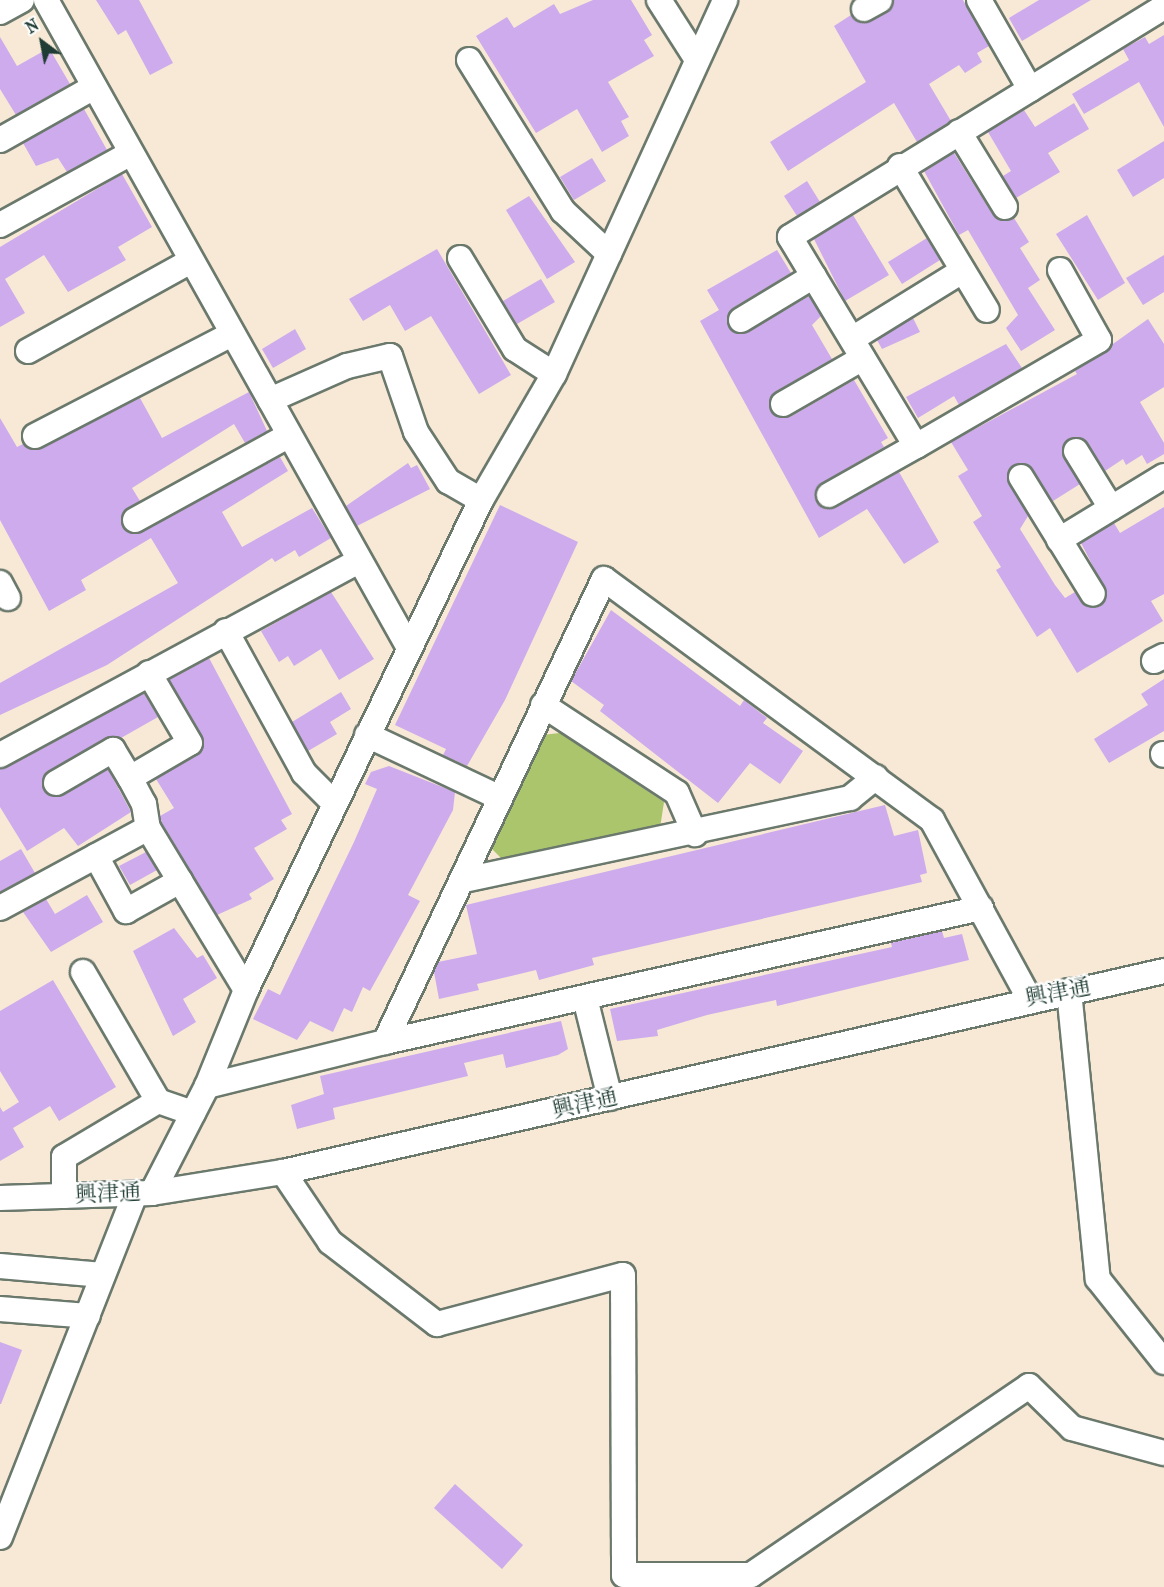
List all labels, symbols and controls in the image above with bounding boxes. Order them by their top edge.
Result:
north arrow [12,12,72,72]
text: N [22,15,42,38]
street label: 興津通 [1023,974,1093,1012]
street label: 興津通 [550,1084,620,1124]
street label: 興津通 [74,1179,142,1209]

